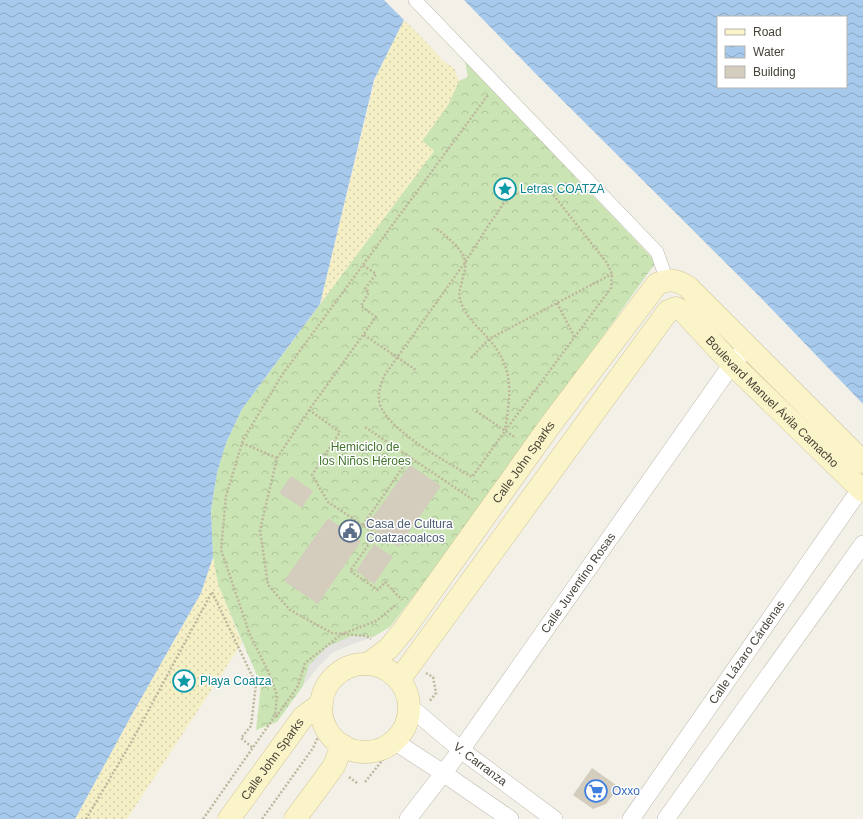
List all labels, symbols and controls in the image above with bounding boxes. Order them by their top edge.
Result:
legend [717,16,847,88]
text: Road [753,25,782,39]
text: Water [753,45,785,59]
text: Building [753,65,796,79]
place icon: Letras COATZA [492,176,518,202]
place label: Letras COATZA [520,182,604,196]
street label: Boulevard Manuel Ávila Camacho [703,333,842,471]
street label: Calle John Sparks [490,418,558,506]
park label: Hemiciclo de los Niños Héroes [319,440,411,468]
place label: Casa de Cultura Coatzacoalcos [366,517,453,545]
public building icon: Casa de Cultura Coatzacoalcos [337,518,363,544]
street label: Calle Juventino Rosas [538,530,618,636]
street label: Calle Lázaro Cárdenas [706,598,788,707]
place icon: Playa Coatza [171,668,197,694]
place label: Playa Coatza [200,674,272,688]
street label: Calle John Sparks [238,716,307,803]
street label: V. Carranza [451,740,510,789]
supermarket icon: Oxxo [583,778,609,804]
place label: Oxxo [612,784,640,798]

